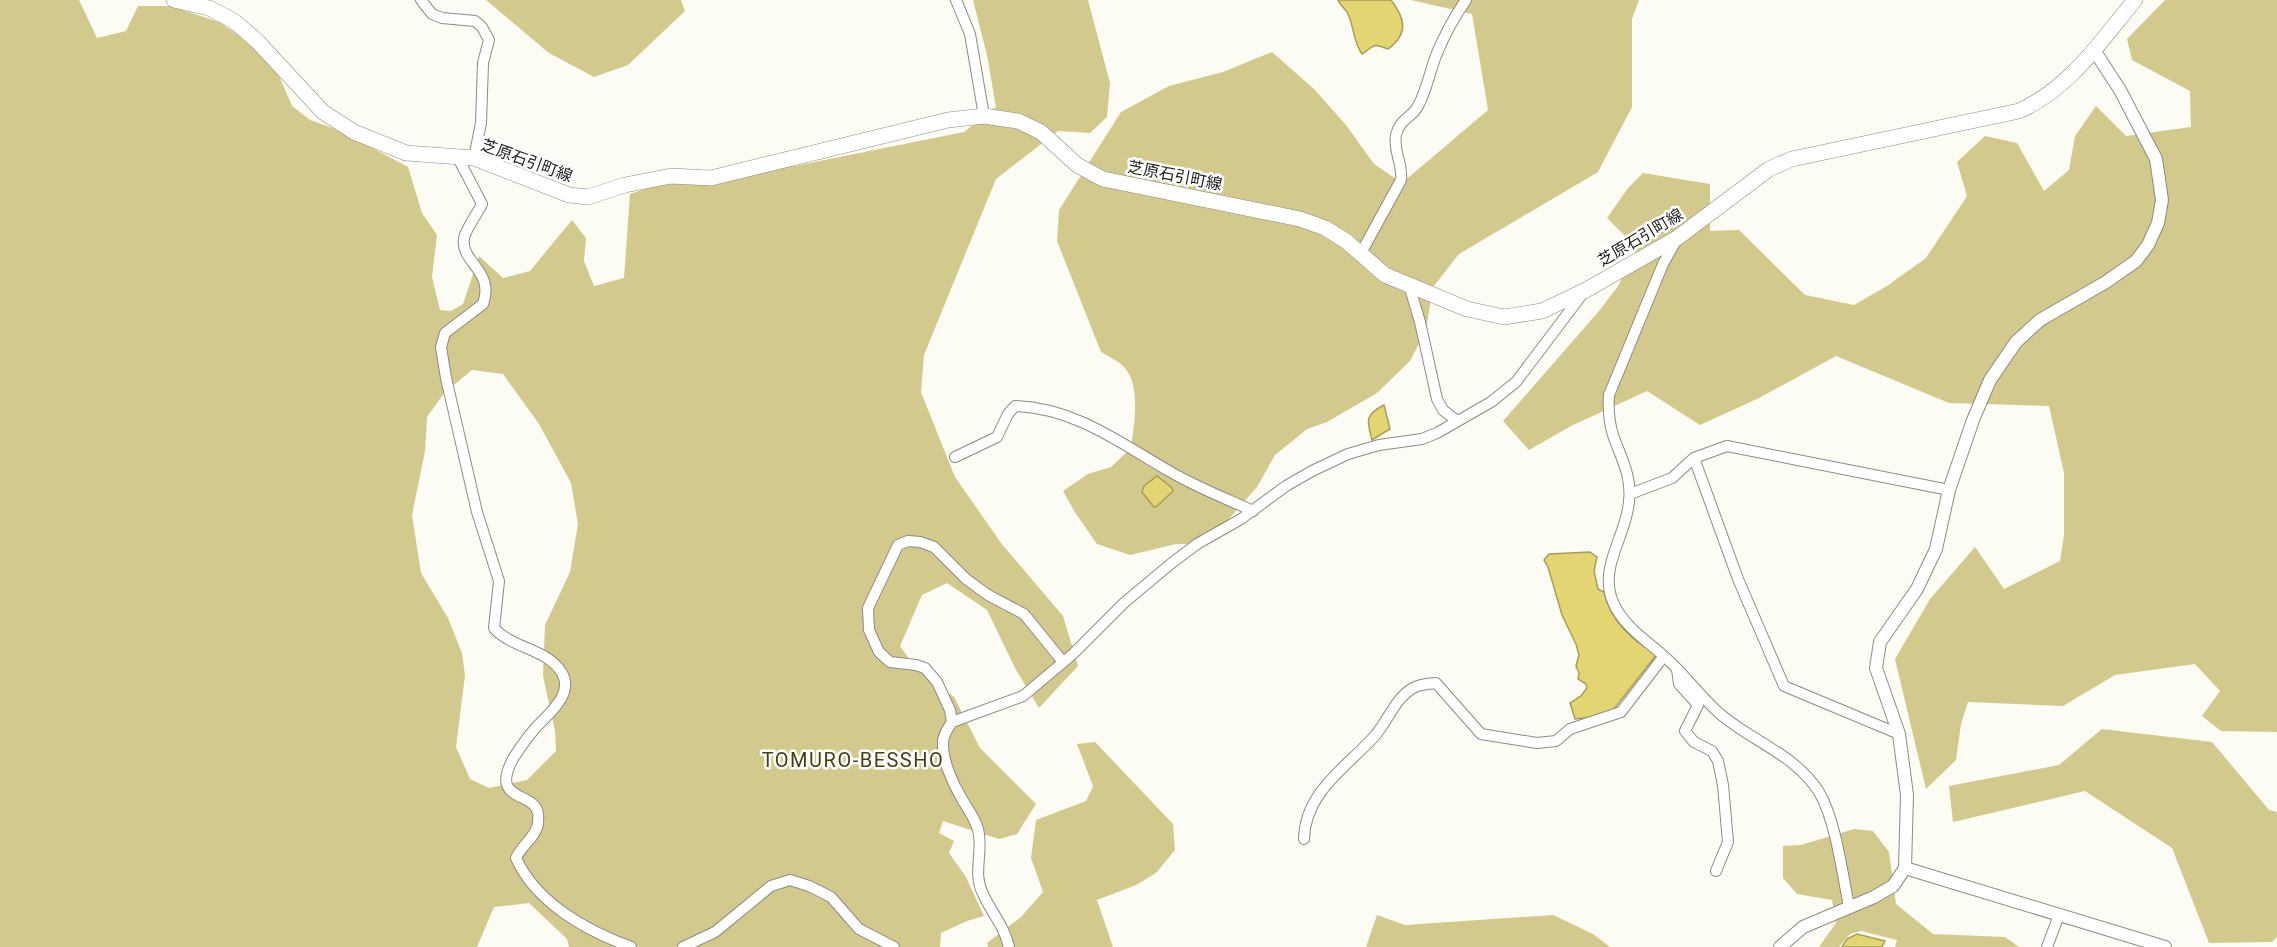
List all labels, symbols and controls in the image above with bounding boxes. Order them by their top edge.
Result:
street label: 芝原石引町線 [478,135,575,186]
street label: 芝原石引町線 [1126,157,1224,194]
street label: 芝原石引町線 [1594,205,1686,270]
district label: TOMURO-BESSHO [762,748,944,772]

